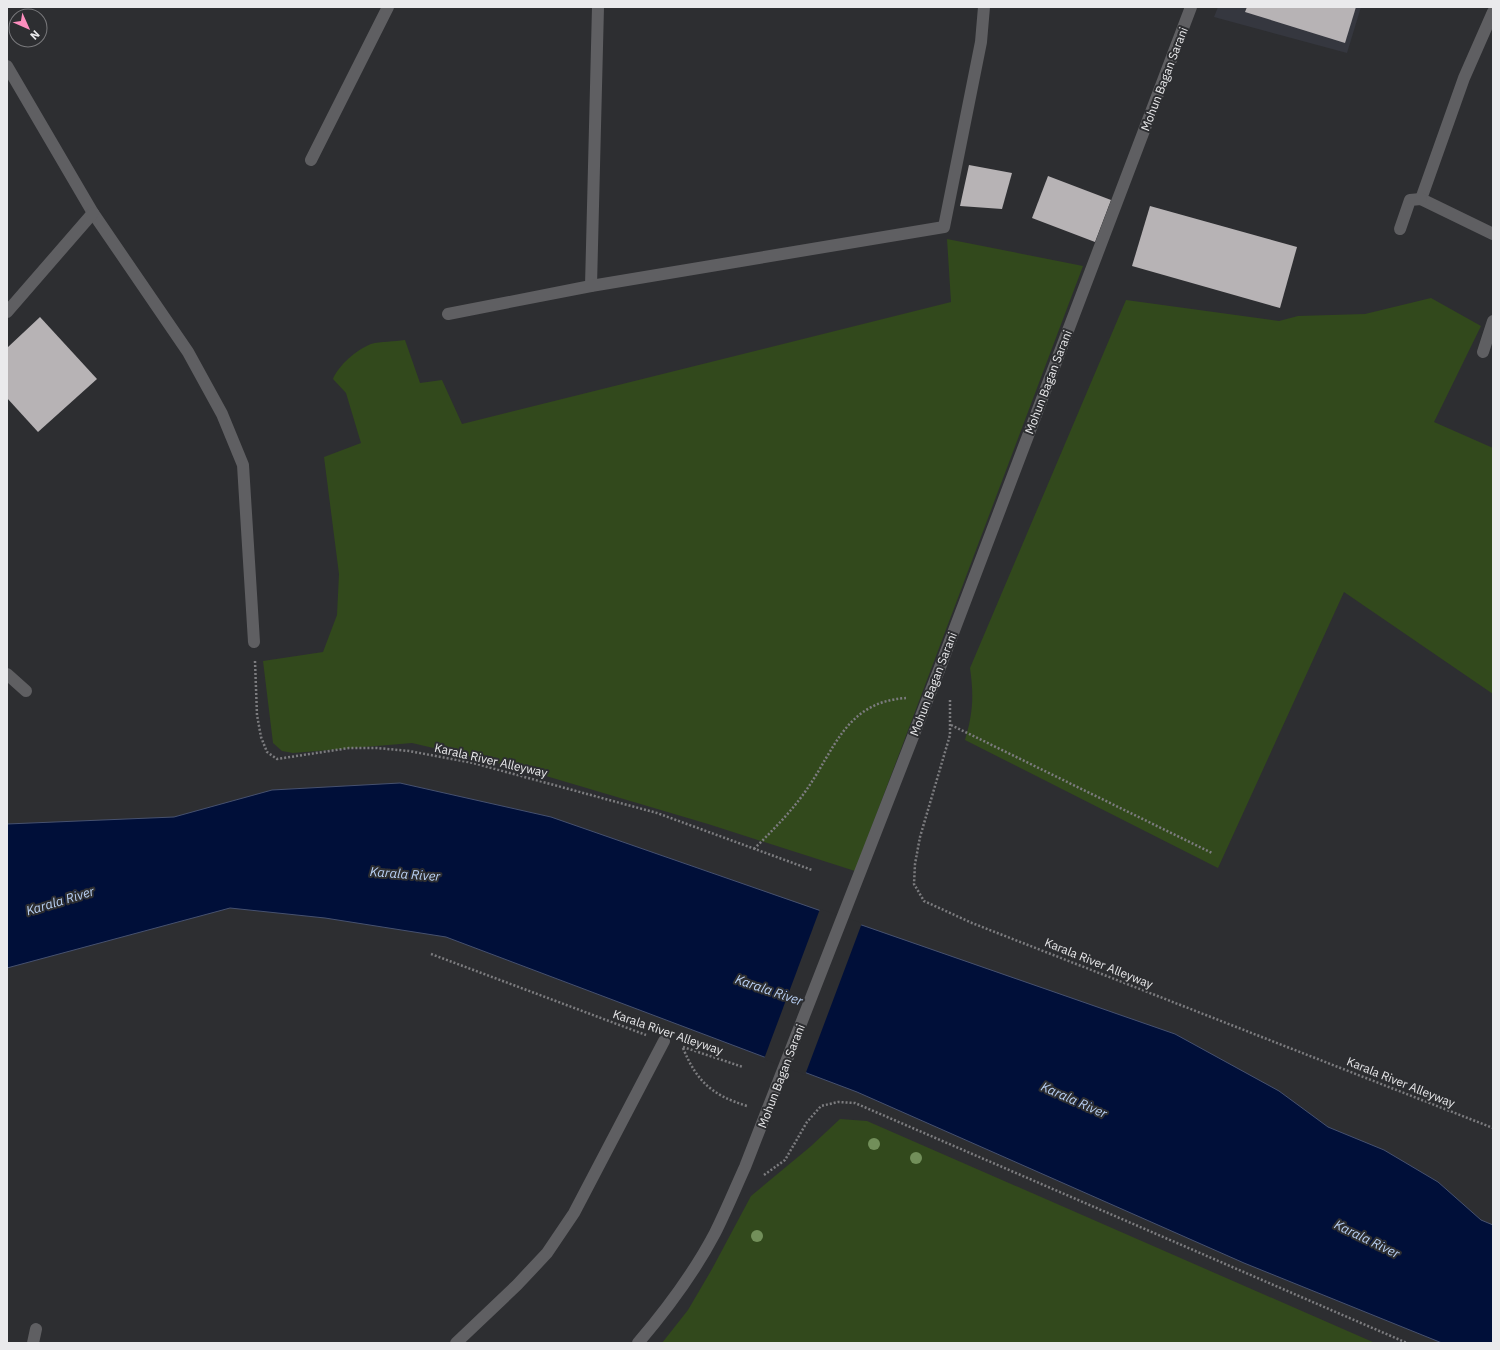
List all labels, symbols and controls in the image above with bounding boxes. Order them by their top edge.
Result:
north arrow [8,8,48,48]
street label: Mohun Bagan Sarani [1137,25,1191,133]
text: N [27,27,43,43]
street label: Mohun Bagan Sarani [1021,328,1075,436]
street label: Mohun Bagan Sarani [906,630,960,738]
street label: Karala River Alleyway [433,740,549,780]
water label: Karala River [369,863,442,885]
water label: Karala River [24,882,97,919]
street label: Karala River Alleyway [1043,934,1155,992]
water label: Karala River [733,970,806,1010]
street label: Karala River Alleyway [611,1006,725,1058]
street label: Mohun Bagan Sarani [754,1022,808,1130]
street label: Karala River Alleyway [1345,1053,1457,1111]
water label: Karala River [1038,1078,1111,1123]
water label: Karala River [1332,1216,1404,1263]

